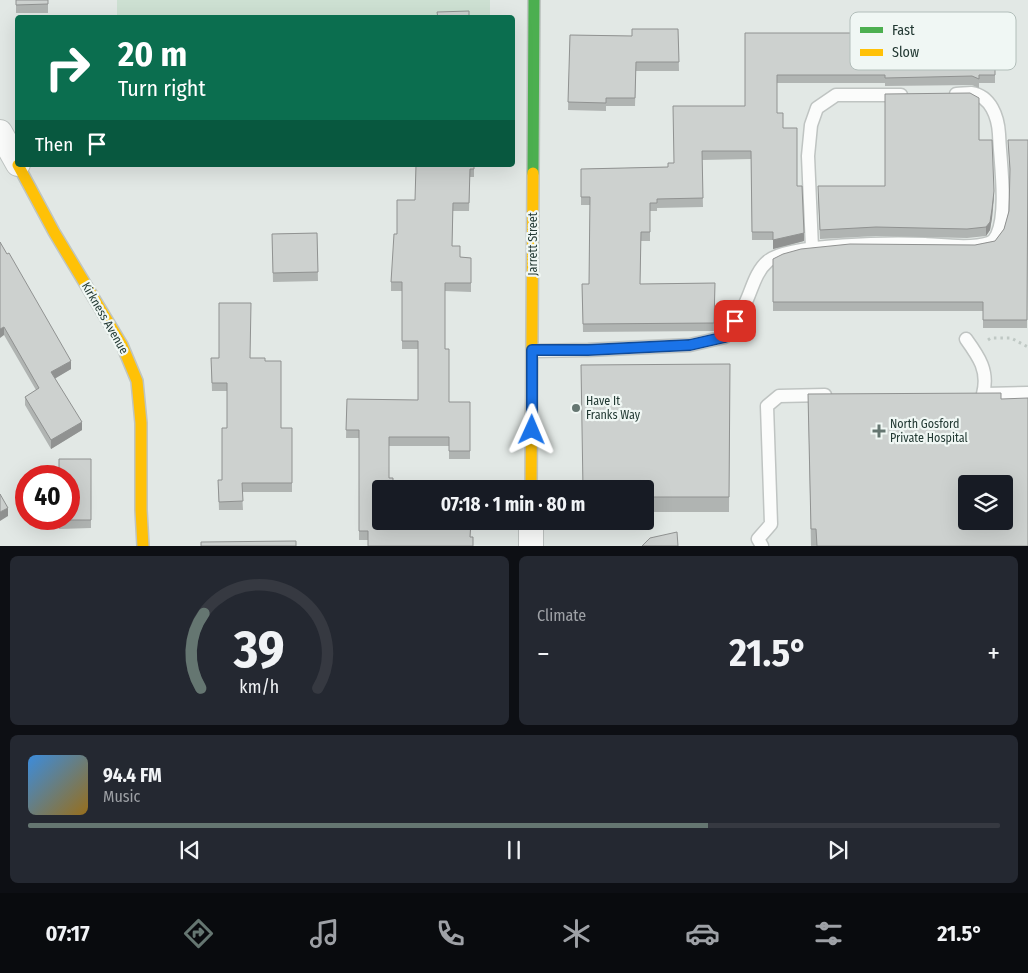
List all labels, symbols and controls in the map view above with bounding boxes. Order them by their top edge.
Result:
legend [850,12,1016,70]
text: Fast [892,22,915,39]
text: 20 m [118,33,187,75]
icon: right [35,35,100,100]
text: Slow [892,44,919,61]
text: Turn right [118,75,206,102]
icon: arrive [83,130,111,158]
text: Then [35,133,73,156]
street label: Jarrett Street [526,212,540,276]
street label: Kirkness Avenue [79,280,131,356]
pin [714,300,756,342]
icon: arrive [721,307,749,335]
place label: Have It Franks Way [586,394,641,422]
marker: Have It Franks Way [570,402,582,414]
position arrow [505,403,557,455]
place label: North Gosford Private Hospital [890,417,968,445]
marker: North Gosford Private Hospital [872,424,886,438]
speed limit sign: 40 [15,465,80,530]
map controls [958,475,1013,530]
button: layers [958,475,1013,530]
text: 07:18 · 1 min · 80 m [441,493,585,516]
text: Climate [537,606,586,625]
text: 39 [233,618,285,681]
text: 21.5° [729,630,808,676]
text: − [537,637,550,670]
text: + [987,637,1000,670]
text: km/h [240,676,279,698]
text: 94.4 FM [103,764,162,787]
text: Music [103,787,140,806]
icon: previous [176,836,204,864]
icon: pause [500,836,528,864]
icon: next [824,836,852,864]
icon: directions [181,916,216,951]
icon: music [307,916,342,951]
icon: phone [433,916,468,951]
icon: climate [559,916,594,951]
icon: car [685,916,720,951]
icon: filters [811,916,846,951]
text: 07:17 [46,920,90,947]
text: 21.5° [937,920,982,947]

